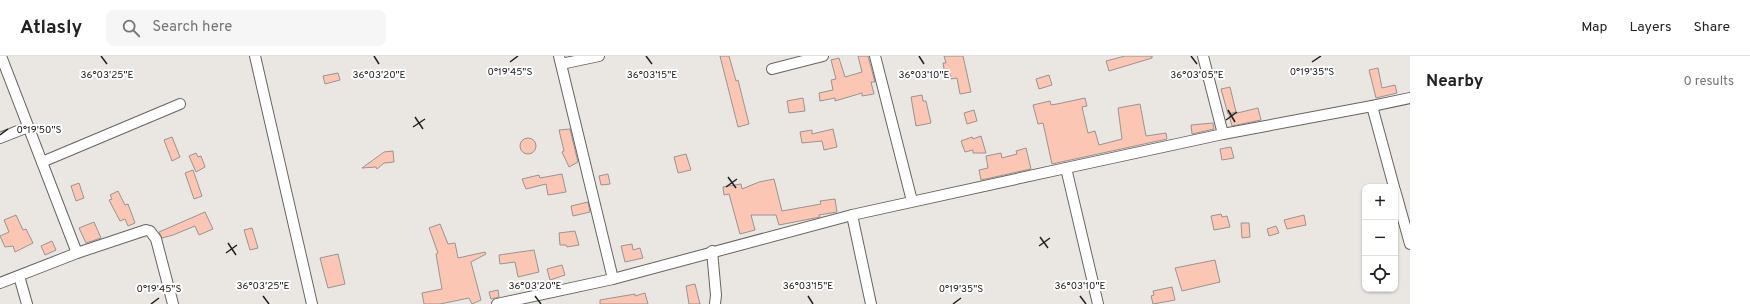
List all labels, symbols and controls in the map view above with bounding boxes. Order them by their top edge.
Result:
search box [106,10,386,46]
text: Atlasly [20,16,82,40]
icon: search [120,17,142,39]
text: Search here [152,18,232,37]
text: Map [1581,19,1607,36]
text: Layers [1629,19,1671,36]
text: Share [1693,19,1730,36]
text: 0°19'45"S [488,66,532,79]
text: 0°19'35"S [1290,66,1334,79]
text: 36°03'25"E [80,69,134,82]
text: 36°03'20"E [352,69,406,82]
text: 36°03'15"E [627,69,677,82]
text: 36°03'10"E [899,69,949,82]
text: 36°03'05"E [1170,69,1224,82]
text: Nearby [1426,71,1483,93]
text: 0 results [1683,74,1734,90]
text: 0°19'50"S [17,124,61,137]
map controls [1362,184,1398,292]
button: + [1362,184,1398,220]
button: − [1362,220,1398,256]
button: locate [1362,256,1398,292]
text: 36°03'25"E [236,280,290,293]
text: 36°03'20"E [508,280,562,293]
text: 36°03'15"E [783,280,833,293]
text: 36°03'10"E [1055,280,1105,293]
text: 0°19'45"S [137,283,181,296]
text: 0°19'35"S [939,283,983,296]

